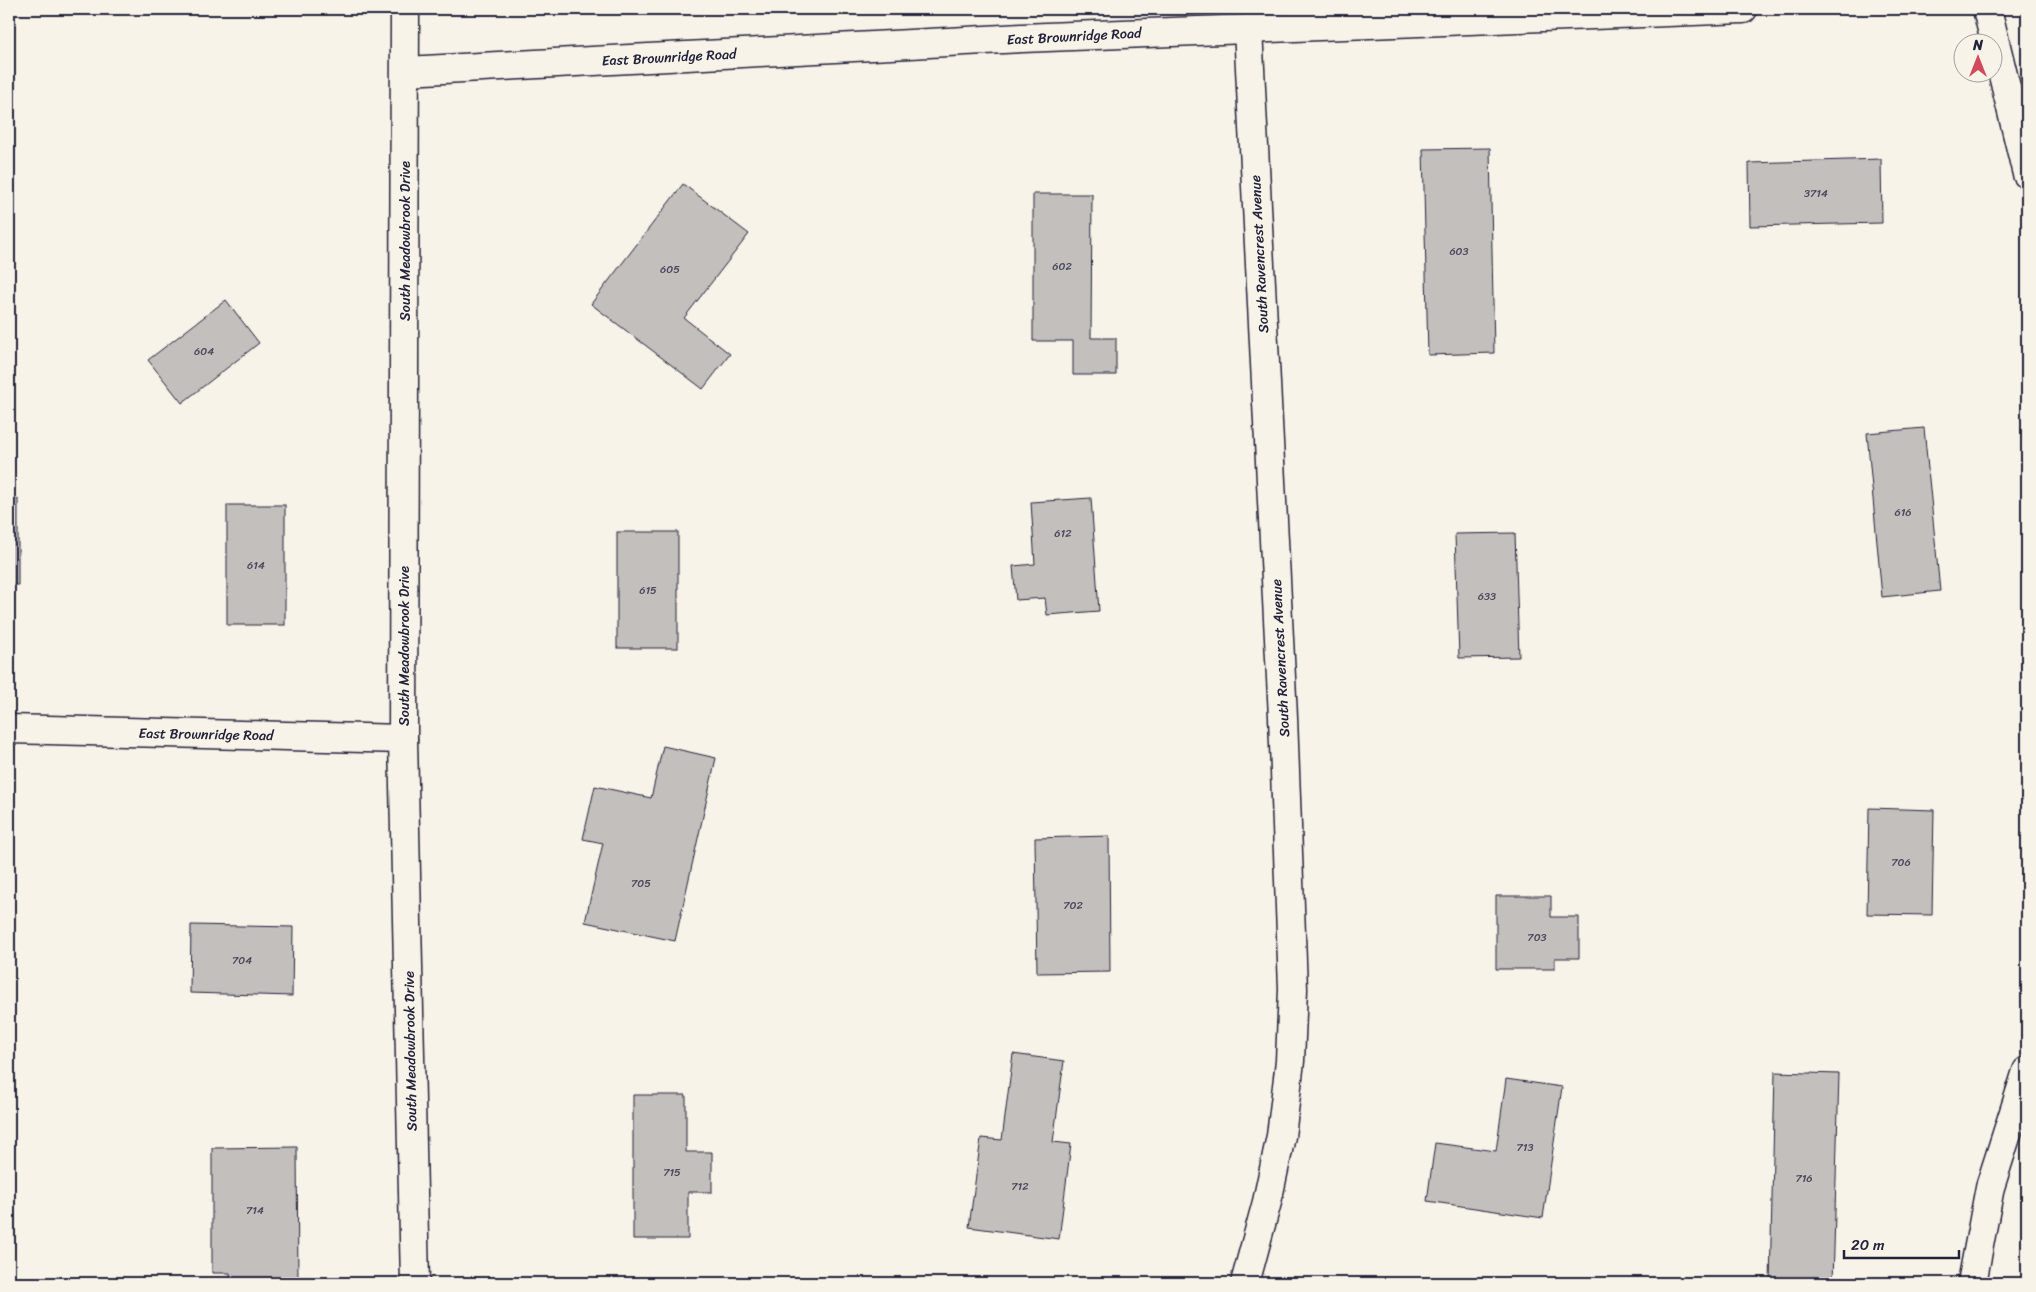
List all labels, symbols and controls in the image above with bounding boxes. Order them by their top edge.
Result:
street label: East Brownridge Road [1006,20,1144,53]
north arrow [1954,32,2004,82]
text: N [1972,33,1983,58]
street label: East Brownridge Road [601,41,739,74]
street label: South Meadowbrook Drive [393,161,418,321]
street label: South Ravencrest Avenue [1243,174,1276,334]
house number: 3714 [1804,184,1828,203]
house number: 603 [1449,242,1469,261]
house number: 602 [1052,257,1072,276]
house number: 605 [660,260,680,279]
house number: 604 [194,342,214,361]
house number: 616 [1894,503,1912,522]
house number: 612 [1054,524,1072,543]
house number: 614 [247,556,265,575]
street label: South Meadowbrook Drive [392,566,417,726]
street label: South Ravencrest Avenue [1264,578,1297,738]
house number: 615 [639,581,657,600]
house number: 633 [1478,587,1496,606]
street label: East Brownridge Road [138,721,275,748]
house number: 706 [1891,853,1911,872]
house number: 705 [631,874,651,893]
house number: 702 [1063,896,1083,915]
house number: 703 [1527,928,1547,947]
house number: 704 [232,951,252,970]
street label: South Meadowbrook Drive [397,971,424,1131]
house number: 713 [1516,1138,1534,1157]
house number: 715 [663,1163,681,1182]
house number: 716 [1795,1169,1813,1188]
house number: 712 [1011,1177,1029,1196]
house number: 714 [246,1201,264,1220]
scale bar [1844,1227,1958,1259]
text: 20 m [1851,1232,1885,1258]

